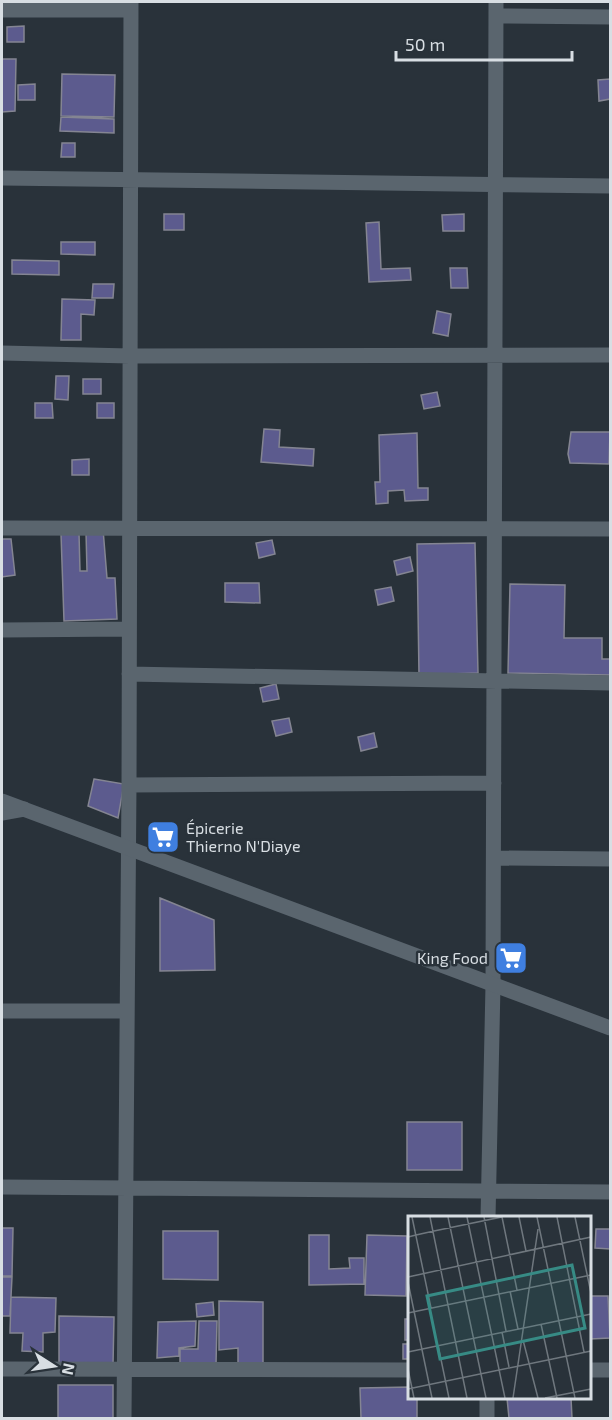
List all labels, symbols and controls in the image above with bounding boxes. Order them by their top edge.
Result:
scale bar [396,24,572,62]
text: 50 m [405,33,445,55]
place label: Épicerie Thierno N'Diaye [186,818,300,855]
supermarket icon: Épicerie Thierno N'Diaye [145,819,181,855]
supermarket icon: King Food [493,940,529,976]
place label: King Food [417,948,488,967]
inset map [408,1216,591,1399]
north arrow [24,1336,84,1396]
text: N [59,1362,80,1377]

